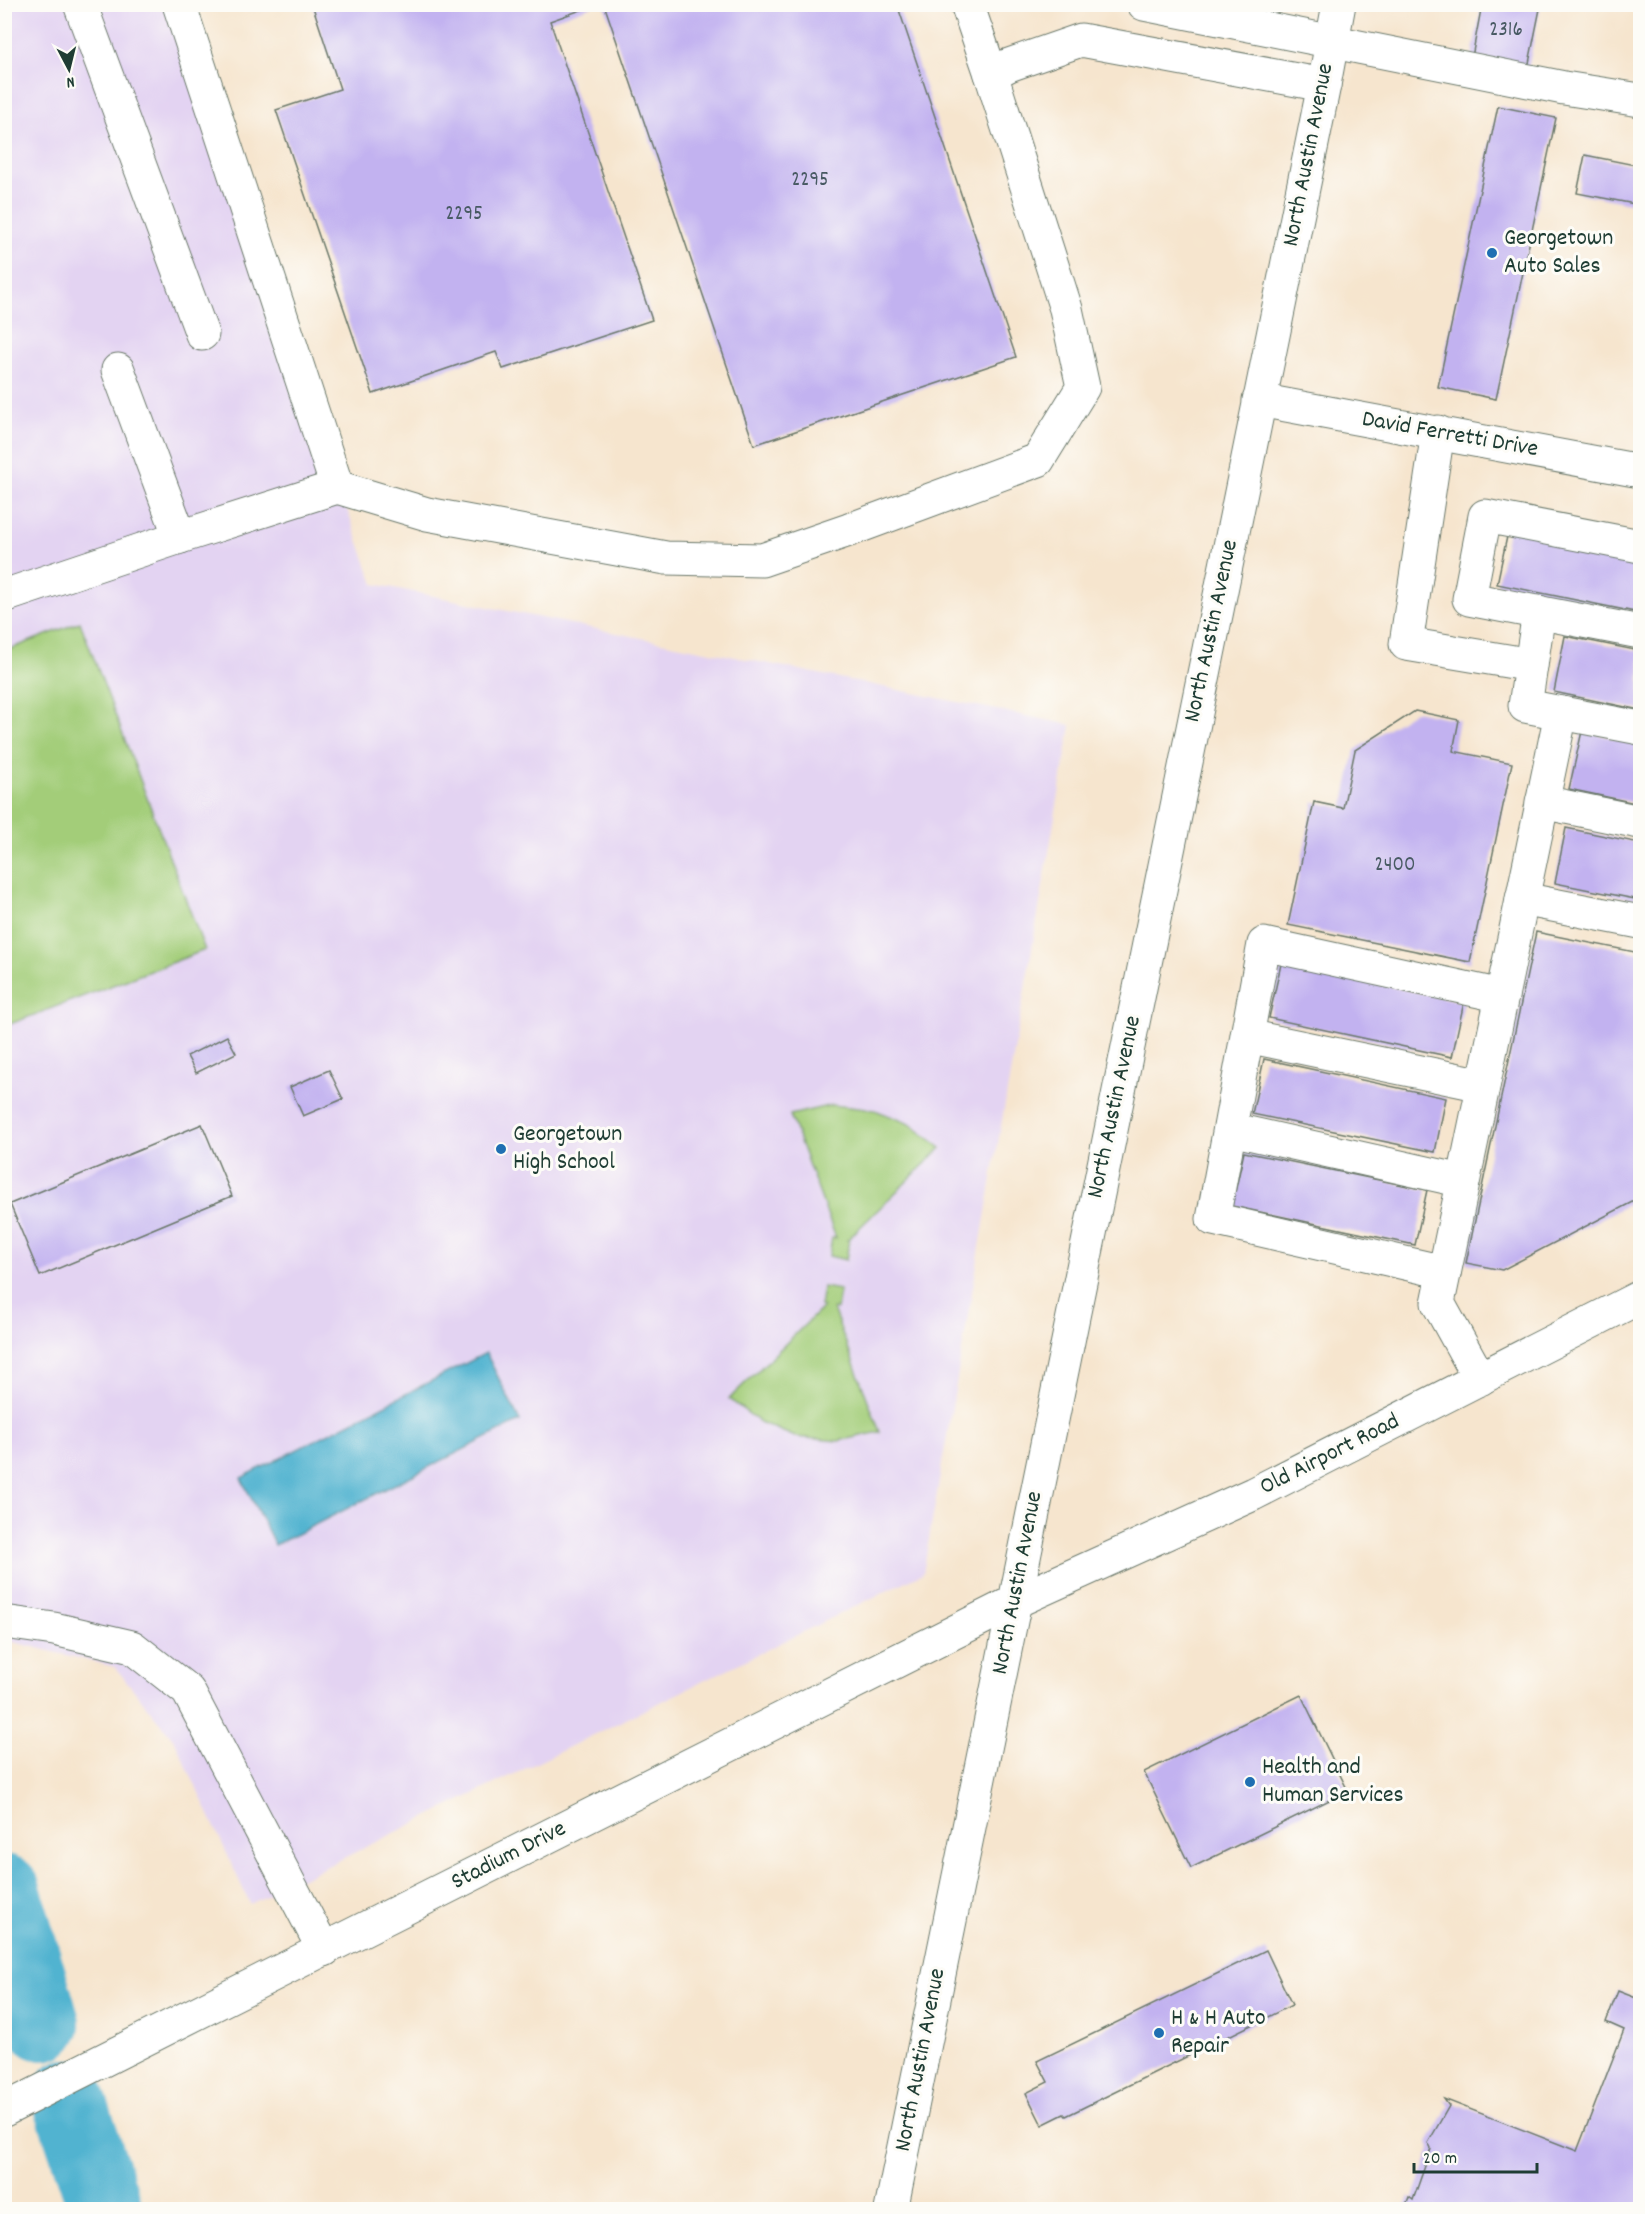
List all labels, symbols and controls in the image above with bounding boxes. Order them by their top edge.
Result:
house number: 2316 [1489,16,1523,46]
north arrow [39,39,99,99]
street label: North Austin Avenue [1275,61,1343,249]
text: N [65,70,76,93]
house number: 2295 [791,166,829,196]
house number: 2295 [445,200,483,230]
place label: Georgetown Auto Sales [1504,222,1613,284]
marker: Georgetown Auto Sales [1485,246,1499,260]
street label: David Ferretti Drive [1359,403,1541,467]
street label: North Austin Avenue [1176,537,1248,725]
house number: 2400 [1375,851,1415,881]
street label: North Austin Avenue [1079,1013,1151,1201]
place label: Georgetown High School [513,1118,622,1180]
marker: Georgetown High School [494,1142,508,1156]
street label: Old Airport Road [1254,1405,1406,1505]
street label: North Austin Avenue [984,1489,1052,1677]
place label: Health and Human Services [1262,1751,1404,1813]
marker: Health and Human Services [1243,1775,1257,1789]
street label: Stadium Drive [446,1812,572,1900]
street label: North Austin Avenue [887,1966,955,2154]
place label: H & H Auto Repair [1171,2002,1266,2064]
marker: H & H Auto Repair [1152,2026,1166,2040]
scale bar [1414,2136,1537,2174]
text: 20 m [1423,2147,1457,2172]

